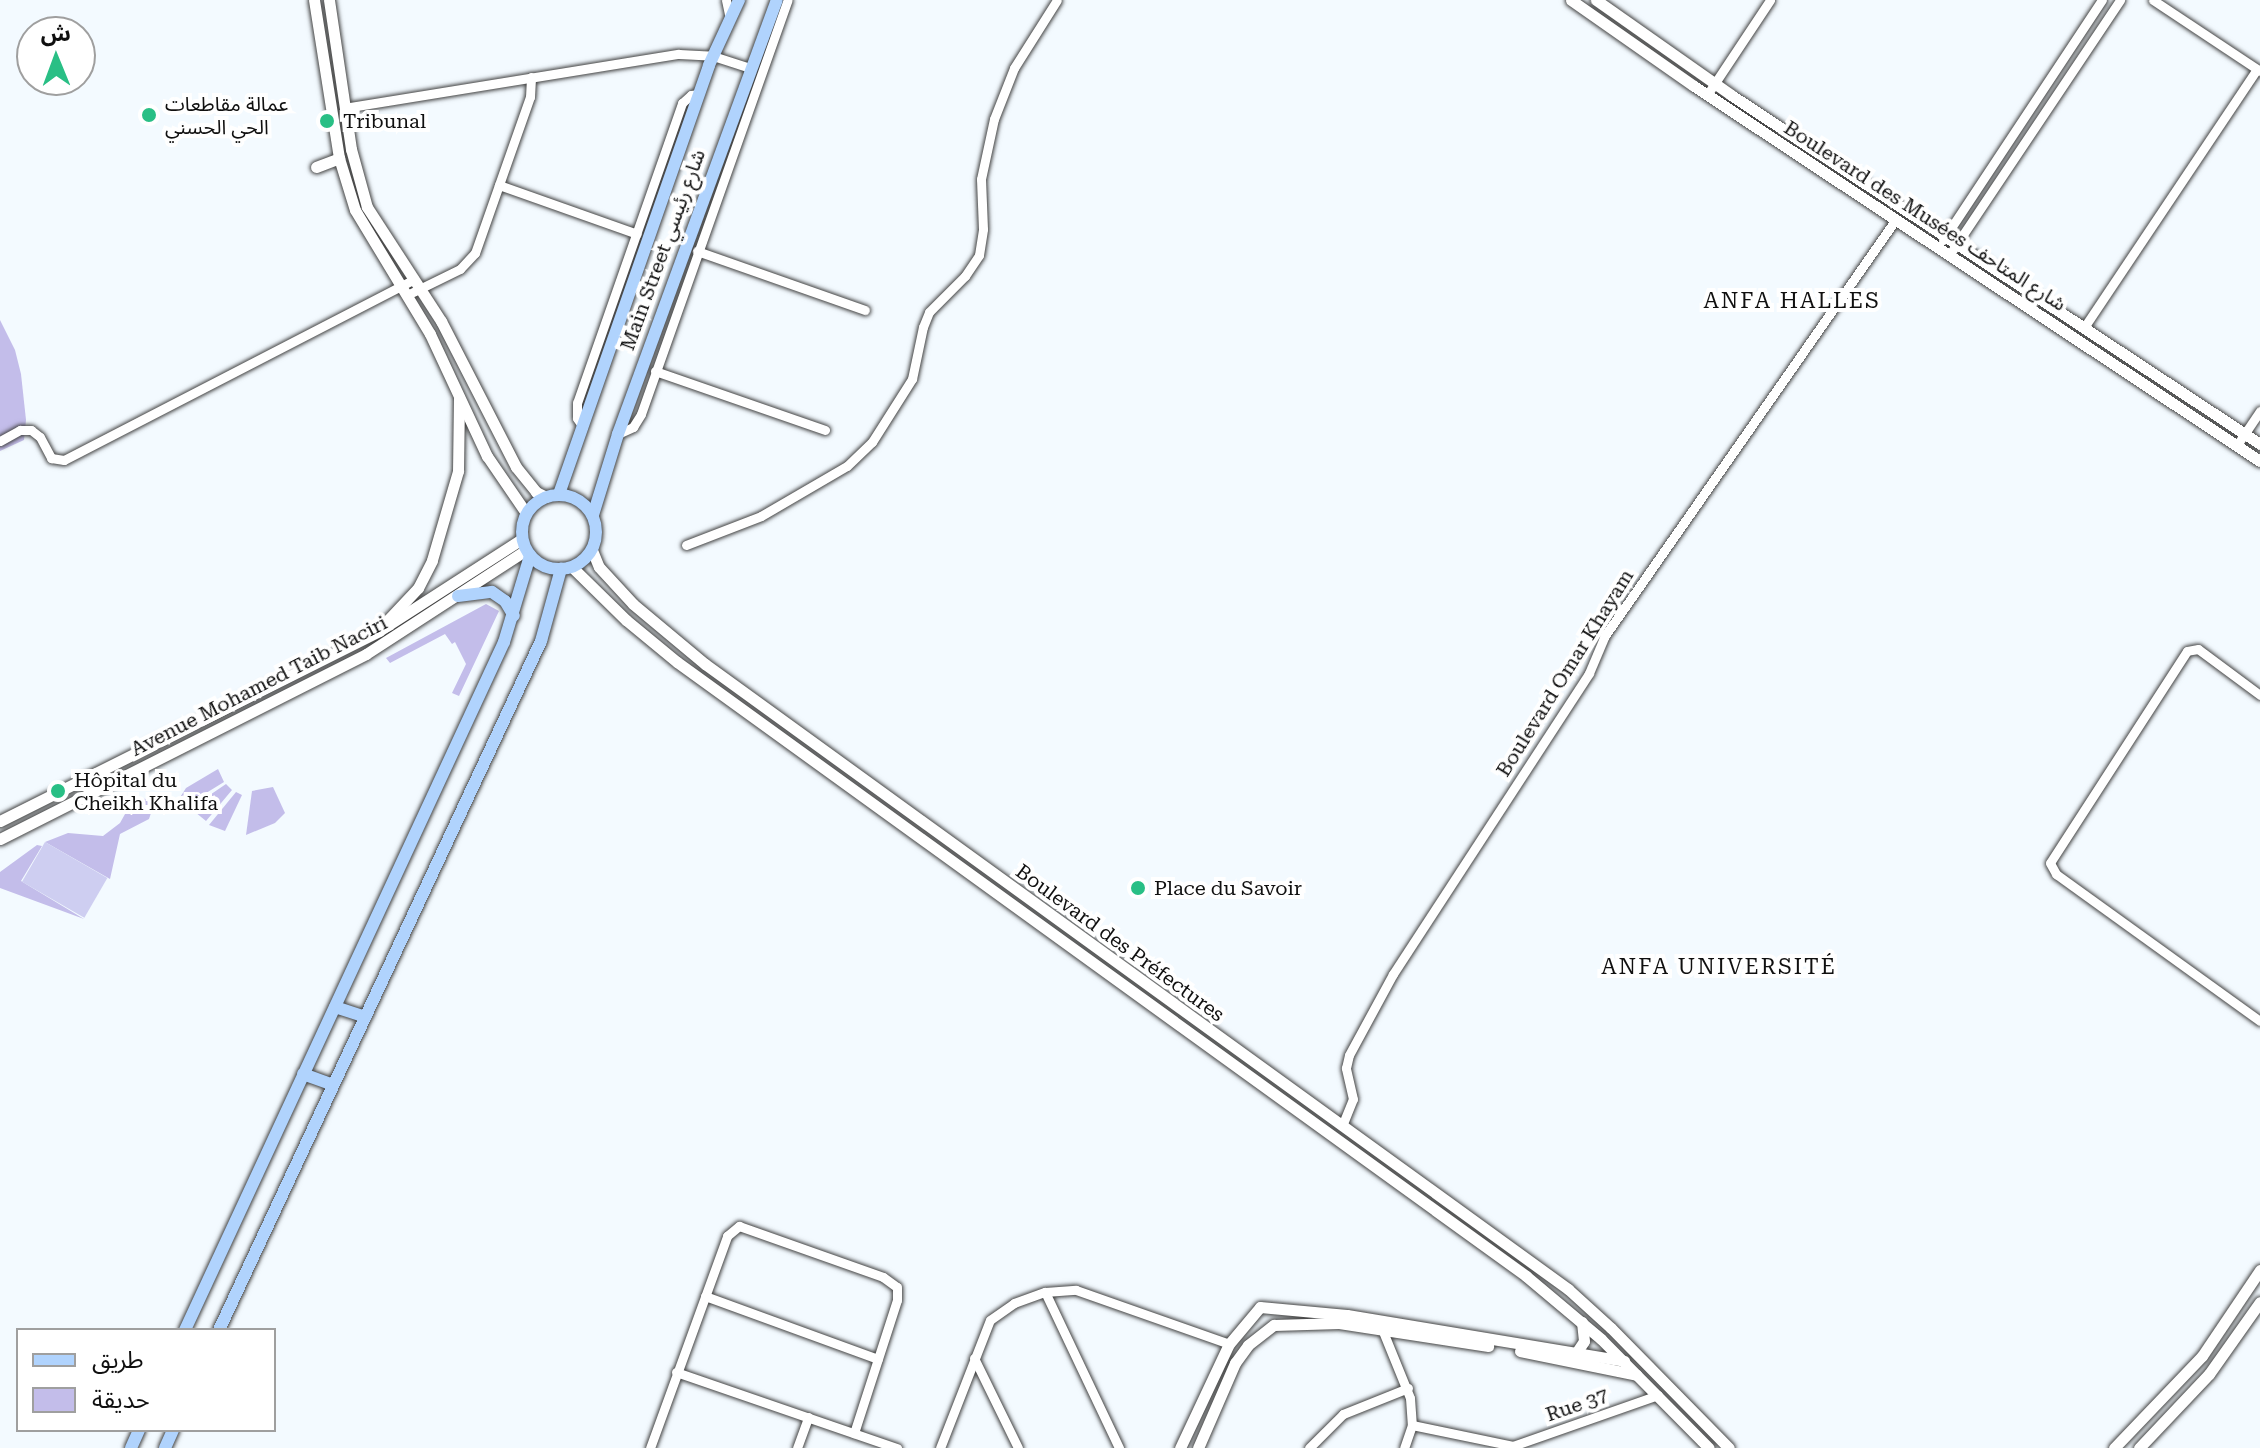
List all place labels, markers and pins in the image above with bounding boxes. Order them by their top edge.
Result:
place label: عمالة مقاطعات الحي الحسني [165,92,288,139]
marker: عمالة مقاطعات الحي الحسني [140,106,158,124]
place label: Tribunal [343,109,426,133]
marker: Tribunal [318,112,336,130]
place label: Hôpital du Cheikh Khalifa [74,768,218,815]
marker: Hôpital du Cheikh Khalifa [49,782,67,800]
place label: Place du Savoir [1154,876,1302,900]
marker: Place du Savoir [1129,879,1147,897]

